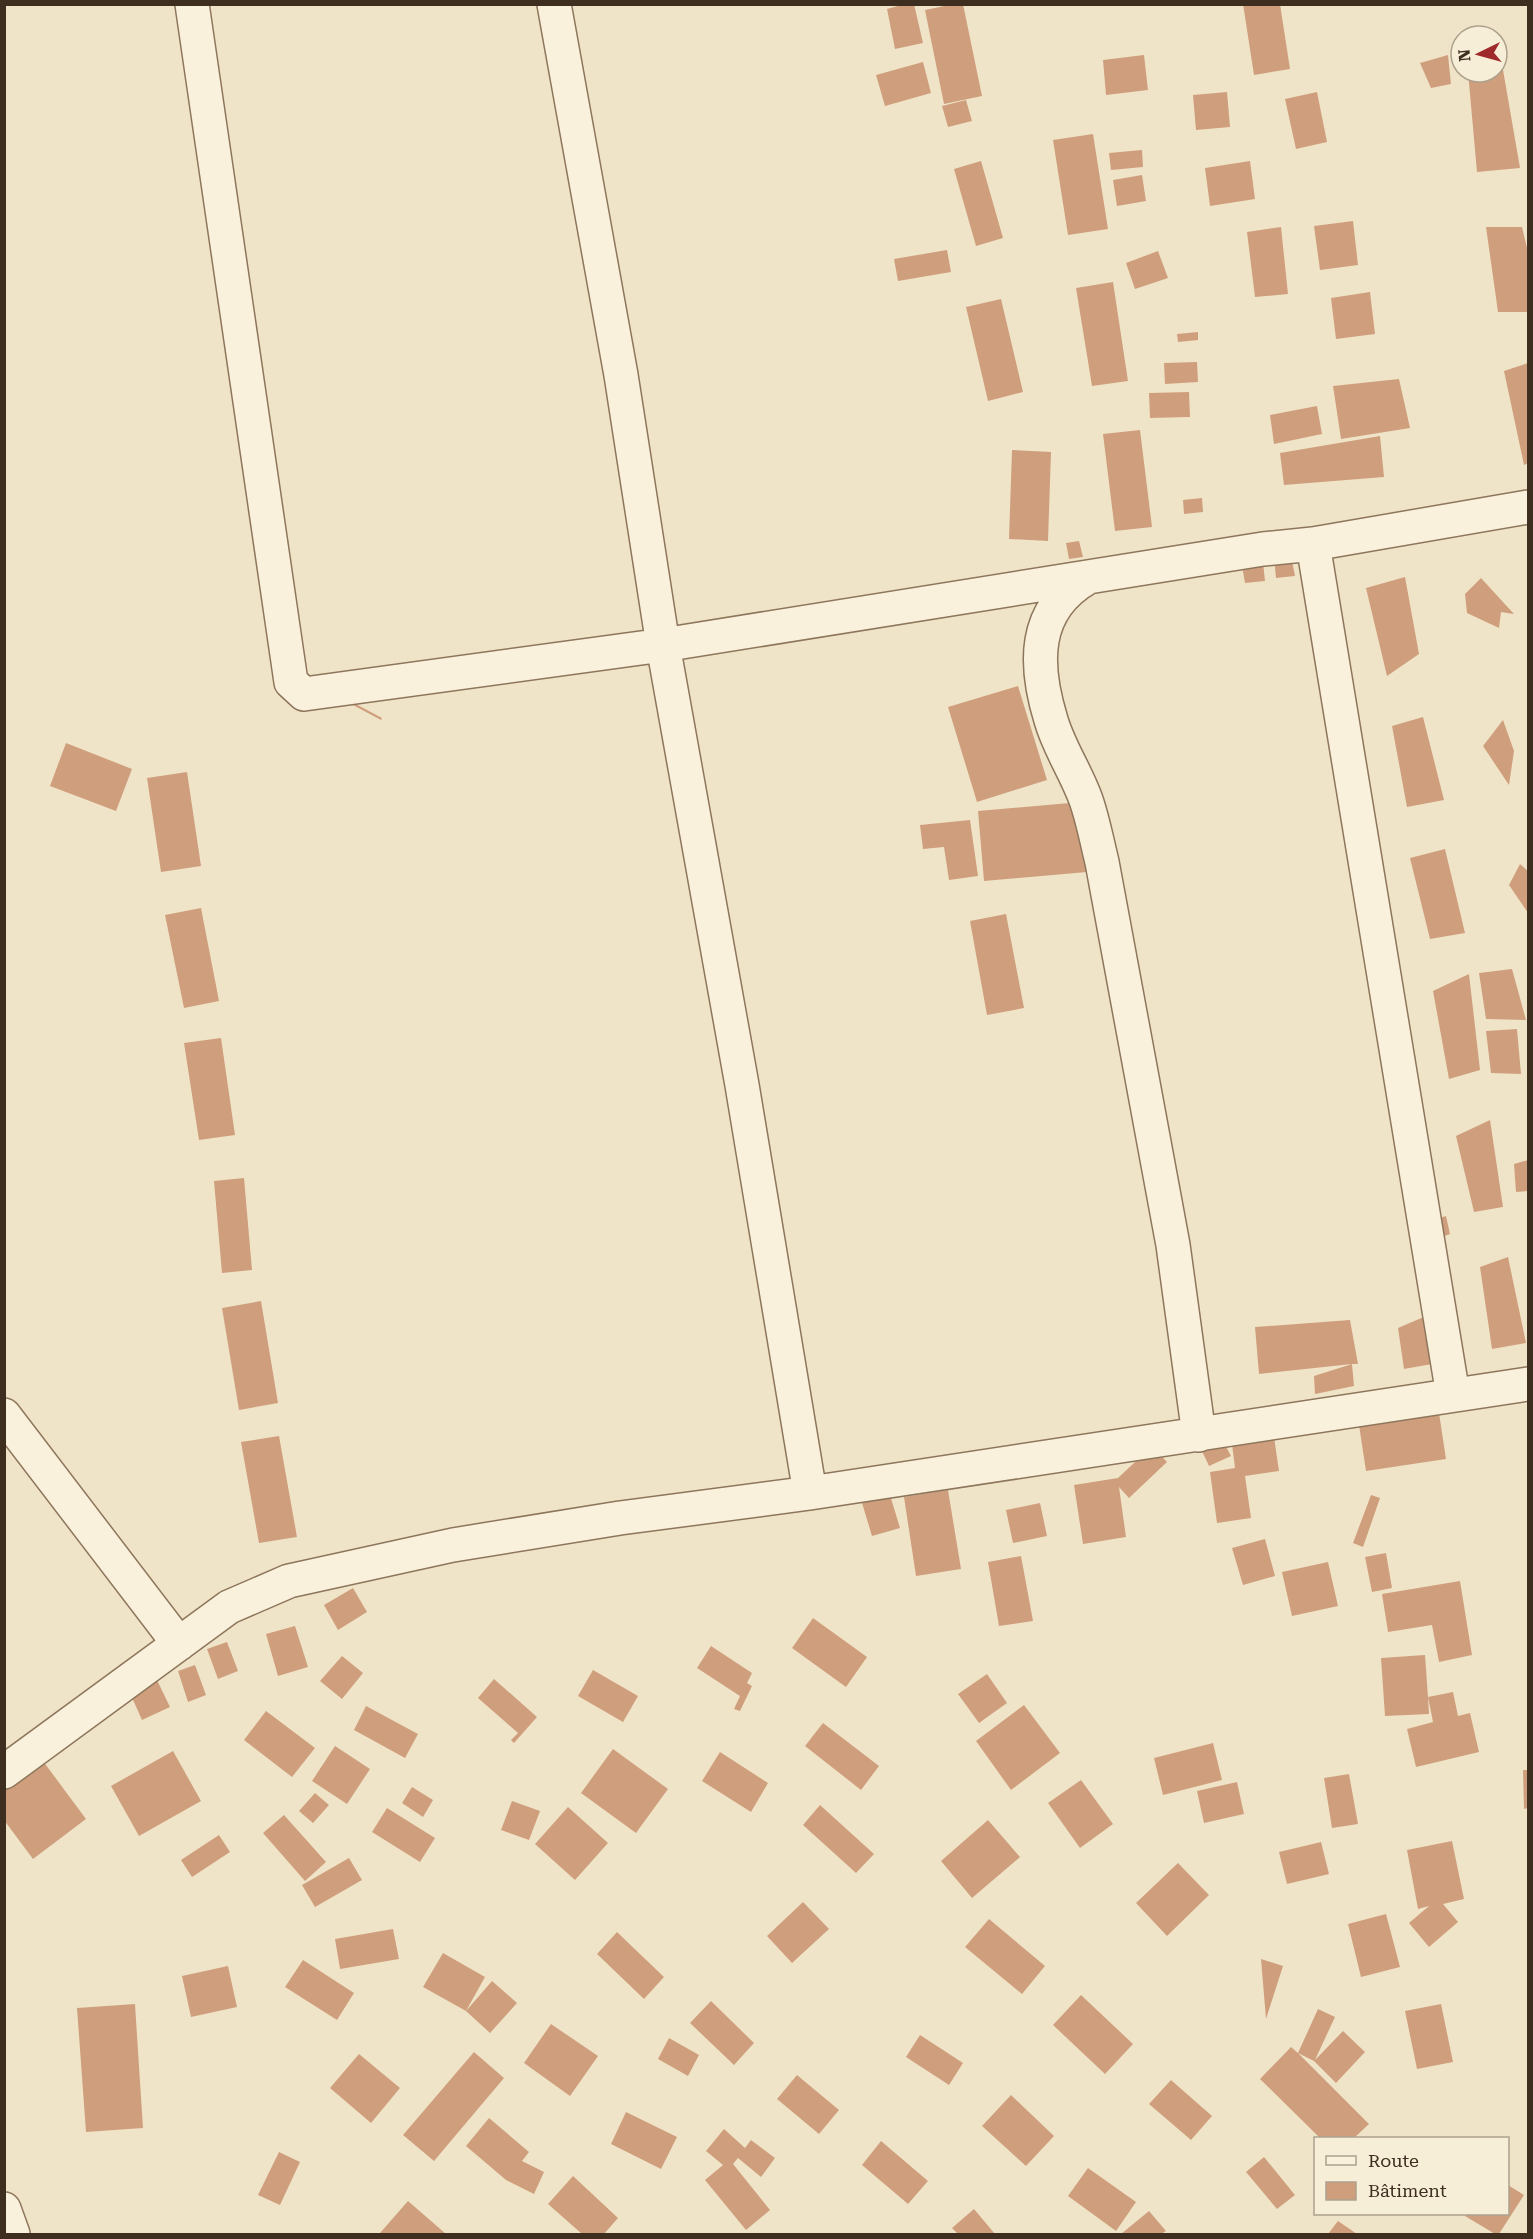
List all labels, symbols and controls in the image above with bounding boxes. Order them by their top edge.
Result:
north arrow [1449,24,1509,84]
text: N [1455,48,1475,62]
legend [1314,2137,1509,2215]
text: Route [1368,2150,1419,2171]
text: Bâtiment [1368,2180,1447,2201]

